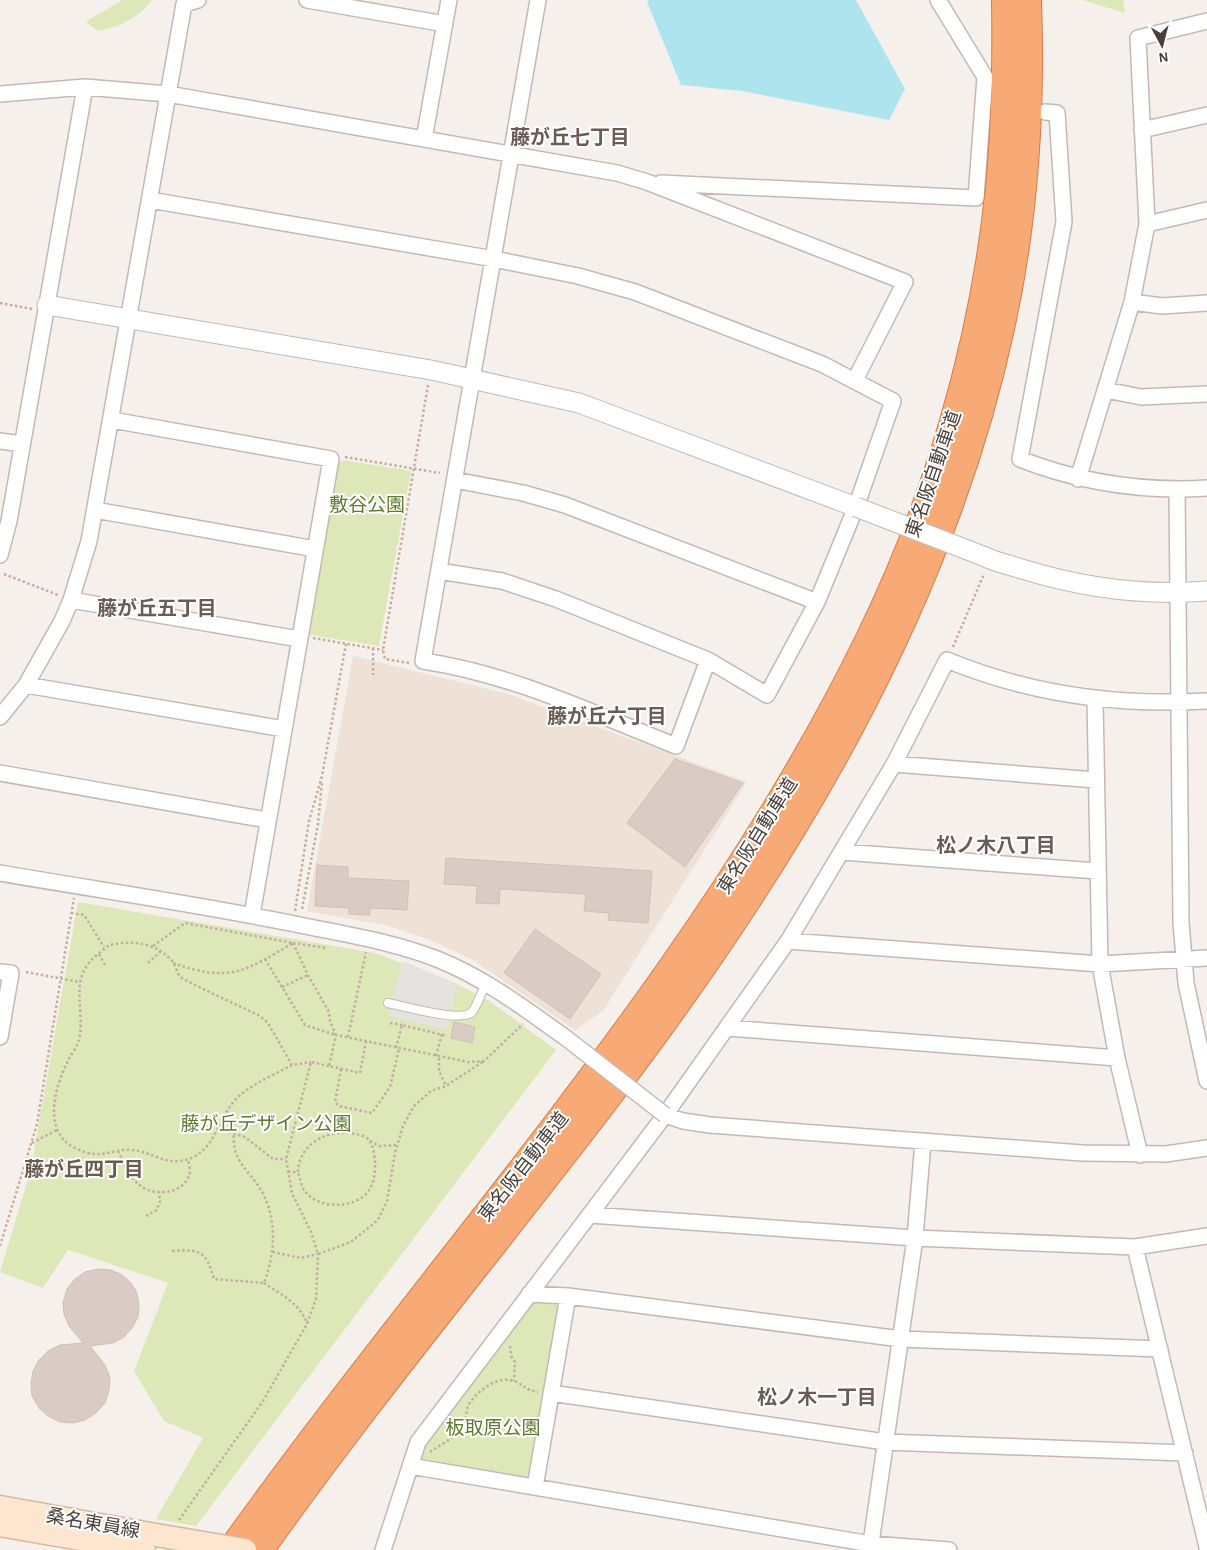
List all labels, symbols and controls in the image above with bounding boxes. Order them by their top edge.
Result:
north arrow [1137,20,1187,70]
text: N [1158,49,1169,64]
district label: 藤が丘七丁目 [510,126,630,148]
street label: 東名阪自動車道 [901,407,965,540]
park label: 敷谷公園 [329,494,405,515]
district label: 藤が丘五丁目 [97,597,217,619]
district label: 藤が丘六丁目 [547,705,667,727]
street label: 東名阪自動車道 [713,774,801,897]
district label: 松ノ木八丁目 [936,835,1056,856]
street label: 東名阪自動車道 [474,1108,572,1225]
park label: 藤が丘デザイン公園 [180,1113,352,1134]
district label: 藤が丘四丁目 [24,1158,144,1180]
district label: 松ノ木一丁目 [757,1387,877,1408]
park label: 板取原公園 [445,1418,541,1438]
street label: 桑名東員線 [45,1504,142,1542]

